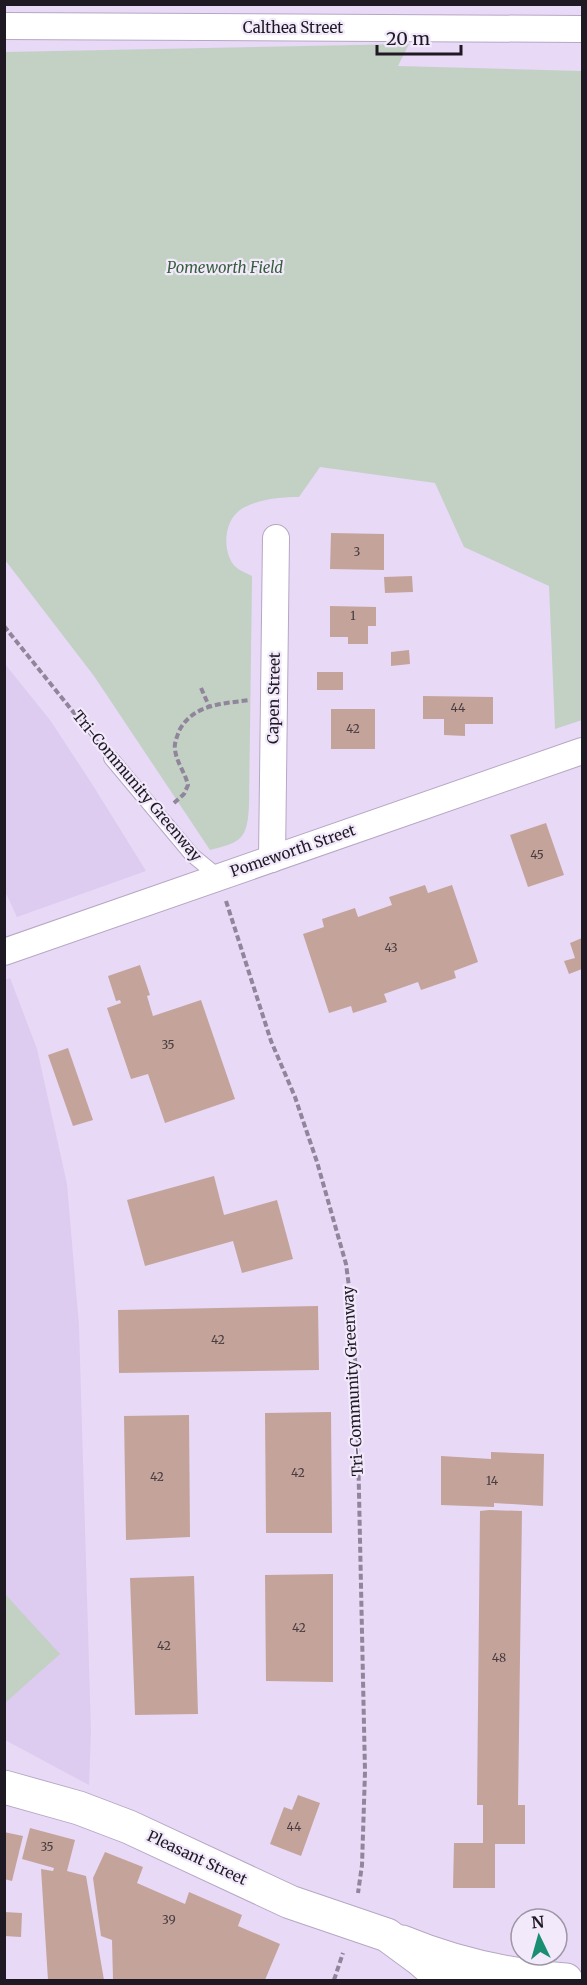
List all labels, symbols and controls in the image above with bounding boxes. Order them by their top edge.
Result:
street label: Calthea Street [243,18,343,37]
scale bar [377,18,461,56]
text: 20 m [386,27,430,50]
park label: Pomeworth Field [167,258,283,277]
house number: 3 [354,544,361,559]
house number: 1 [350,608,356,623]
street label: Capen Street [263,652,284,744]
house number: 44 [451,700,466,715]
street label: Tri-Community Greenway [69,706,206,865]
house number: 42 [346,721,360,736]
street label: Pomeworth Street [228,820,358,881]
house number: 45 [530,847,544,862]
house number: 43 [384,940,398,955]
house number: 35 [161,1037,175,1052]
street label: Tri-Community Greenway [338,1285,367,1477]
house number: 42 [211,1332,225,1347]
house number: 42 [291,1465,305,1480]
house number: 42 [150,1469,164,1484]
house number: 14 [486,1473,499,1488]
house number: 42 [292,1620,306,1635]
house number: 42 [157,1638,171,1653]
house number: 48 [492,1650,506,1665]
house number: 44 [287,1819,302,1834]
street label: Pleasant Street [144,1826,250,1889]
house number: 35 [40,1839,54,1854]
north arrow [509,1907,569,1967]
house number: 39 [162,1912,176,1927]
text: N [531,1912,545,1933]

